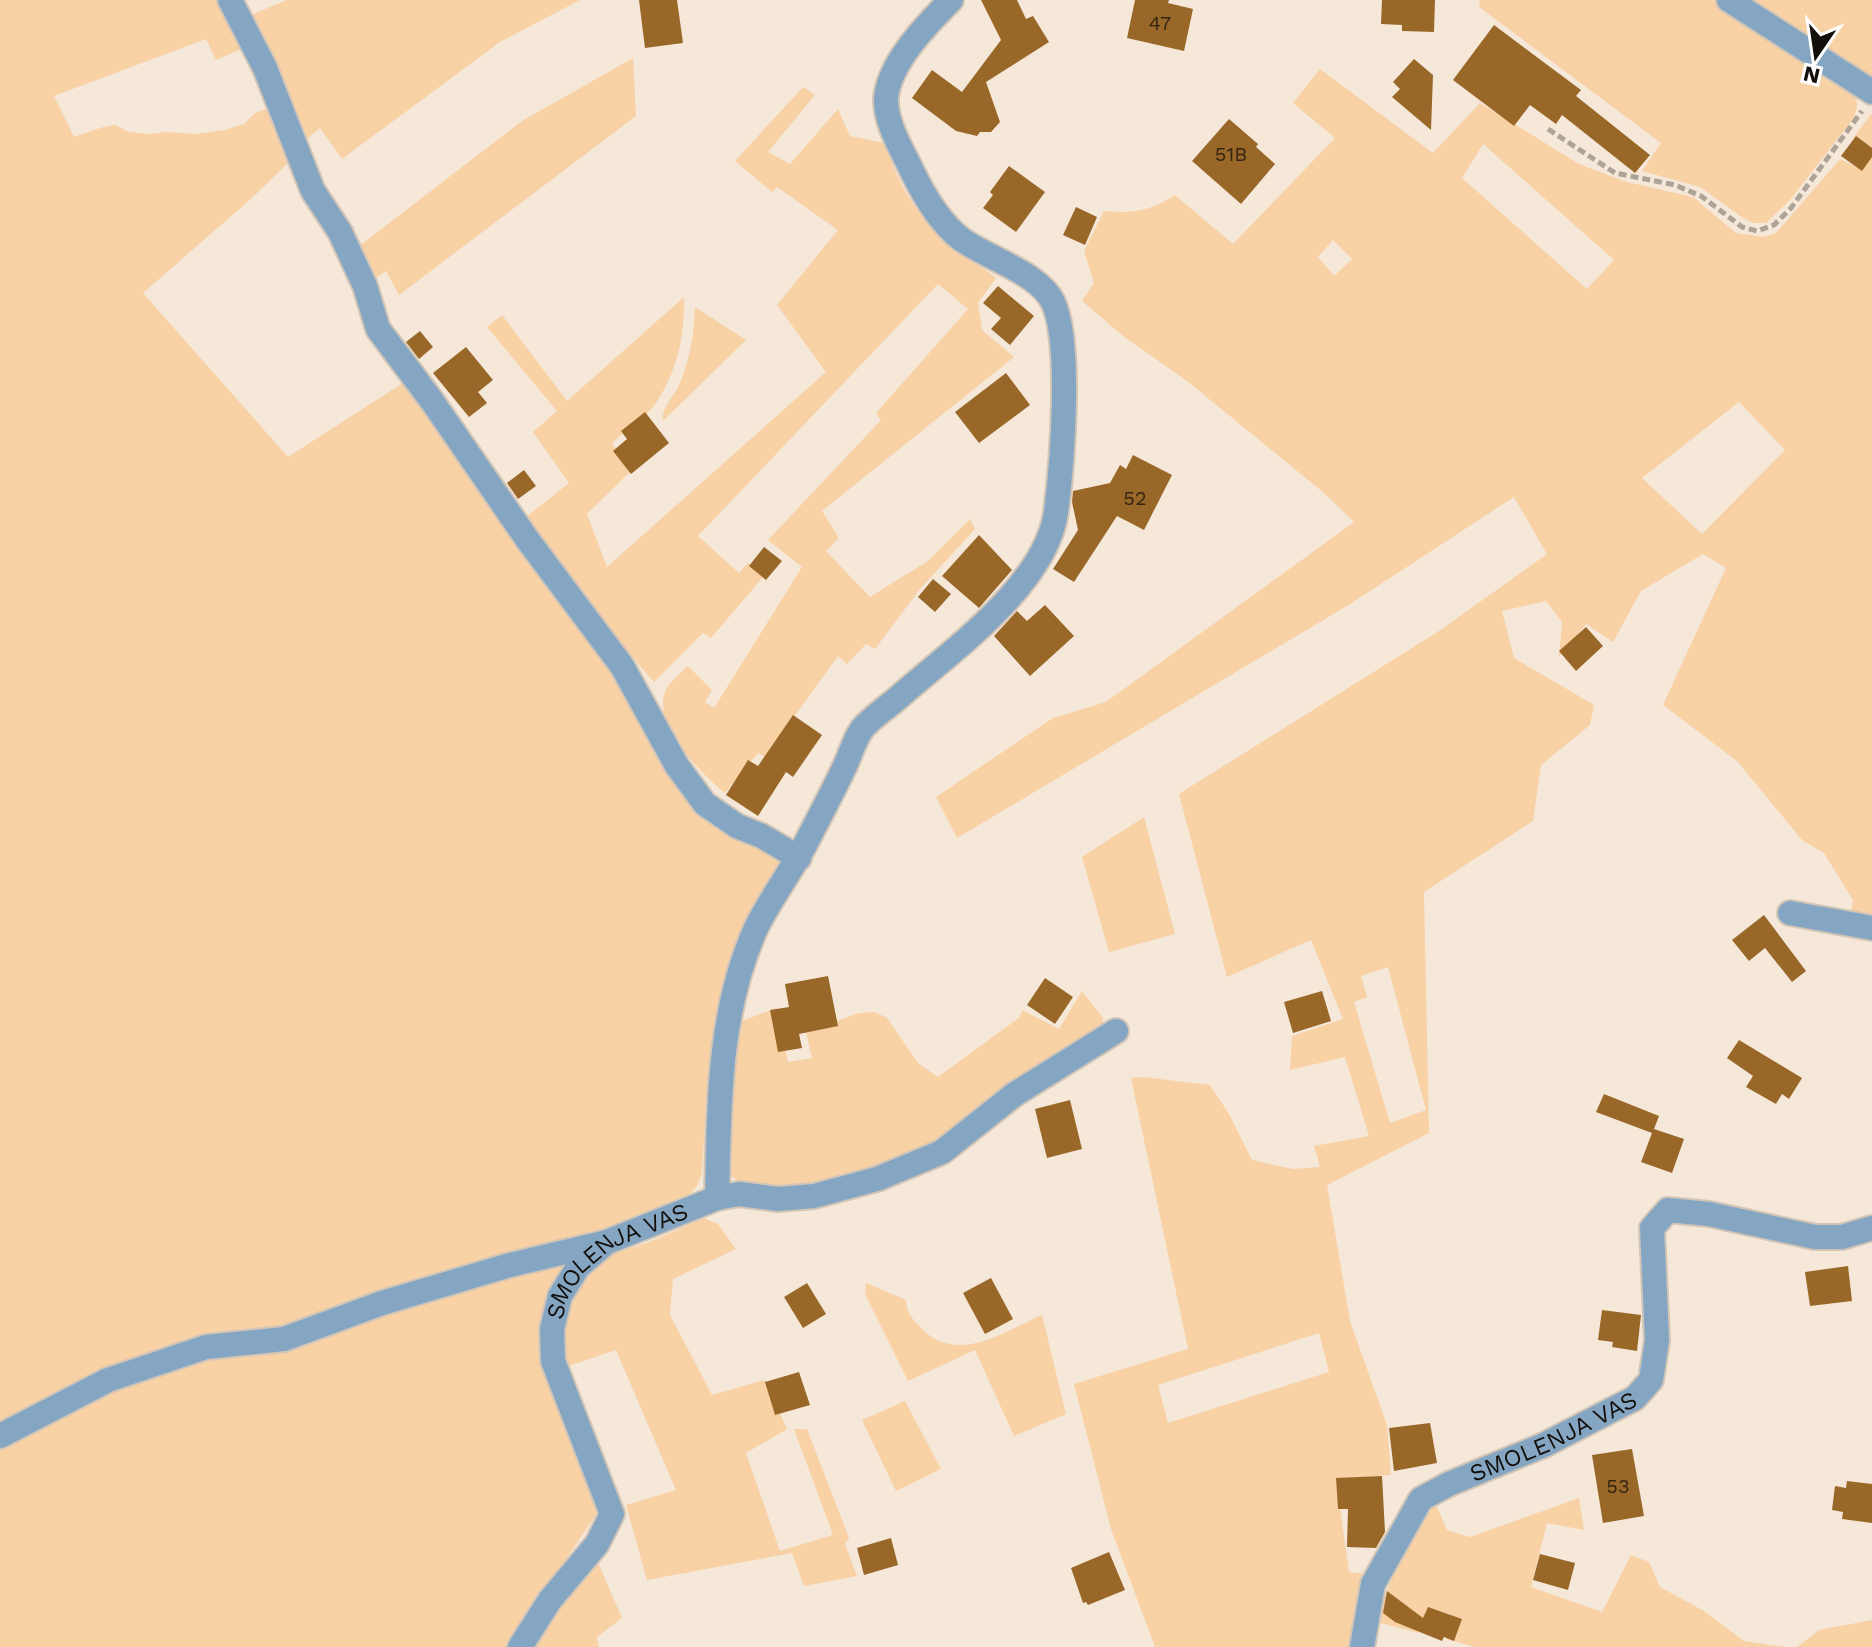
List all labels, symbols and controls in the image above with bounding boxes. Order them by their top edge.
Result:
house number: 47 [1149,11,1171,35]
north arrow [1776,16,1856,96]
text: N [1801,61,1822,89]
house number: 51B [1215,142,1247,166]
house number: 52 [1123,486,1147,510]
street label: SMOLENJA VAS [541,1197,692,1322]
street label: SMOLENJA VAS [1466,1385,1642,1488]
house number: 53 [1606,1474,1630,1498]

